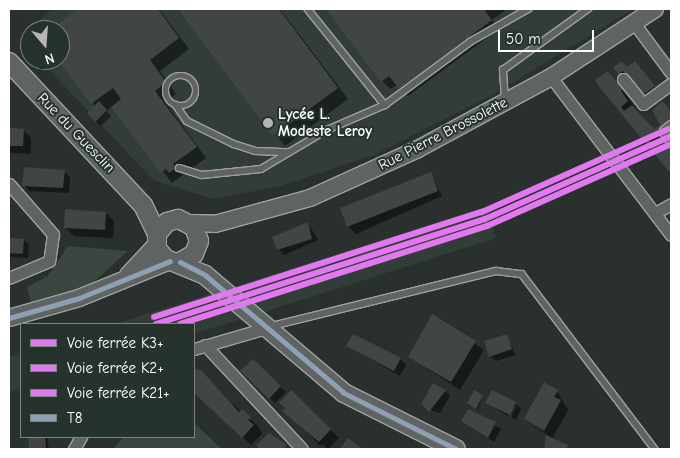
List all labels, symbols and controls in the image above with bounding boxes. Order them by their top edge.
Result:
north arrow [20,20,70,70]
scale bar [500,20,596,52]
text: 50 m [506,30,541,48]
text: N [43,49,56,68]
street label: Rue du Guesclin [33,89,119,177]
street label: Rue Pierre Brossolette [376,94,510,174]
place label: Lycée L. Modeste Leroy [278,105,372,140]
marker: Lycée L. Modeste Leroy [262,117,274,129]
legend [20,323,195,438]
text: Voie ferrée K3+ [67,334,164,352]
text: Voie ferrée K2+ [67,359,164,377]
text: Voie ferrée K21+ [67,384,170,402]
text: T8 [67,409,83,427]

